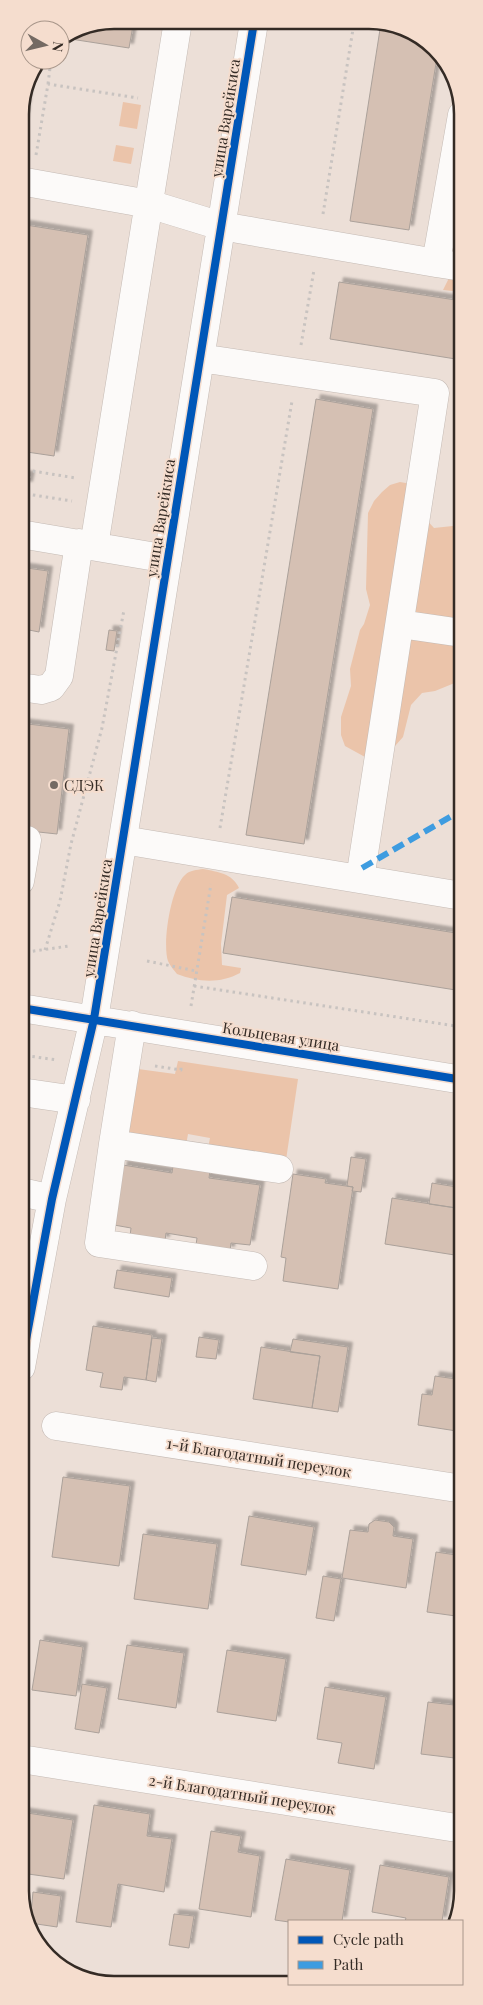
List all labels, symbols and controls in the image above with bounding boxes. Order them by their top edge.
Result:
north arrow [20,20,70,70]
text: N [48,41,68,53]
street label: улица Варейкиса [206,57,244,180]
street label: улица Варейкиса [141,457,179,580]
place label: СДЭК [64,775,104,795]
marker: СДЭК [48,779,60,791]
street label: улица Варейкиса [78,857,116,980]
street label: Кольцевая улица [221,1017,341,1055]
street label: 1-й Благодатный переулок [165,1433,353,1482]
street label: 2-й Благодатный переулок [147,1769,337,1819]
legend [288,1920,463,1985]
text: Cycle path [333,1929,404,1949]
text: Path [333,1954,363,1974]

